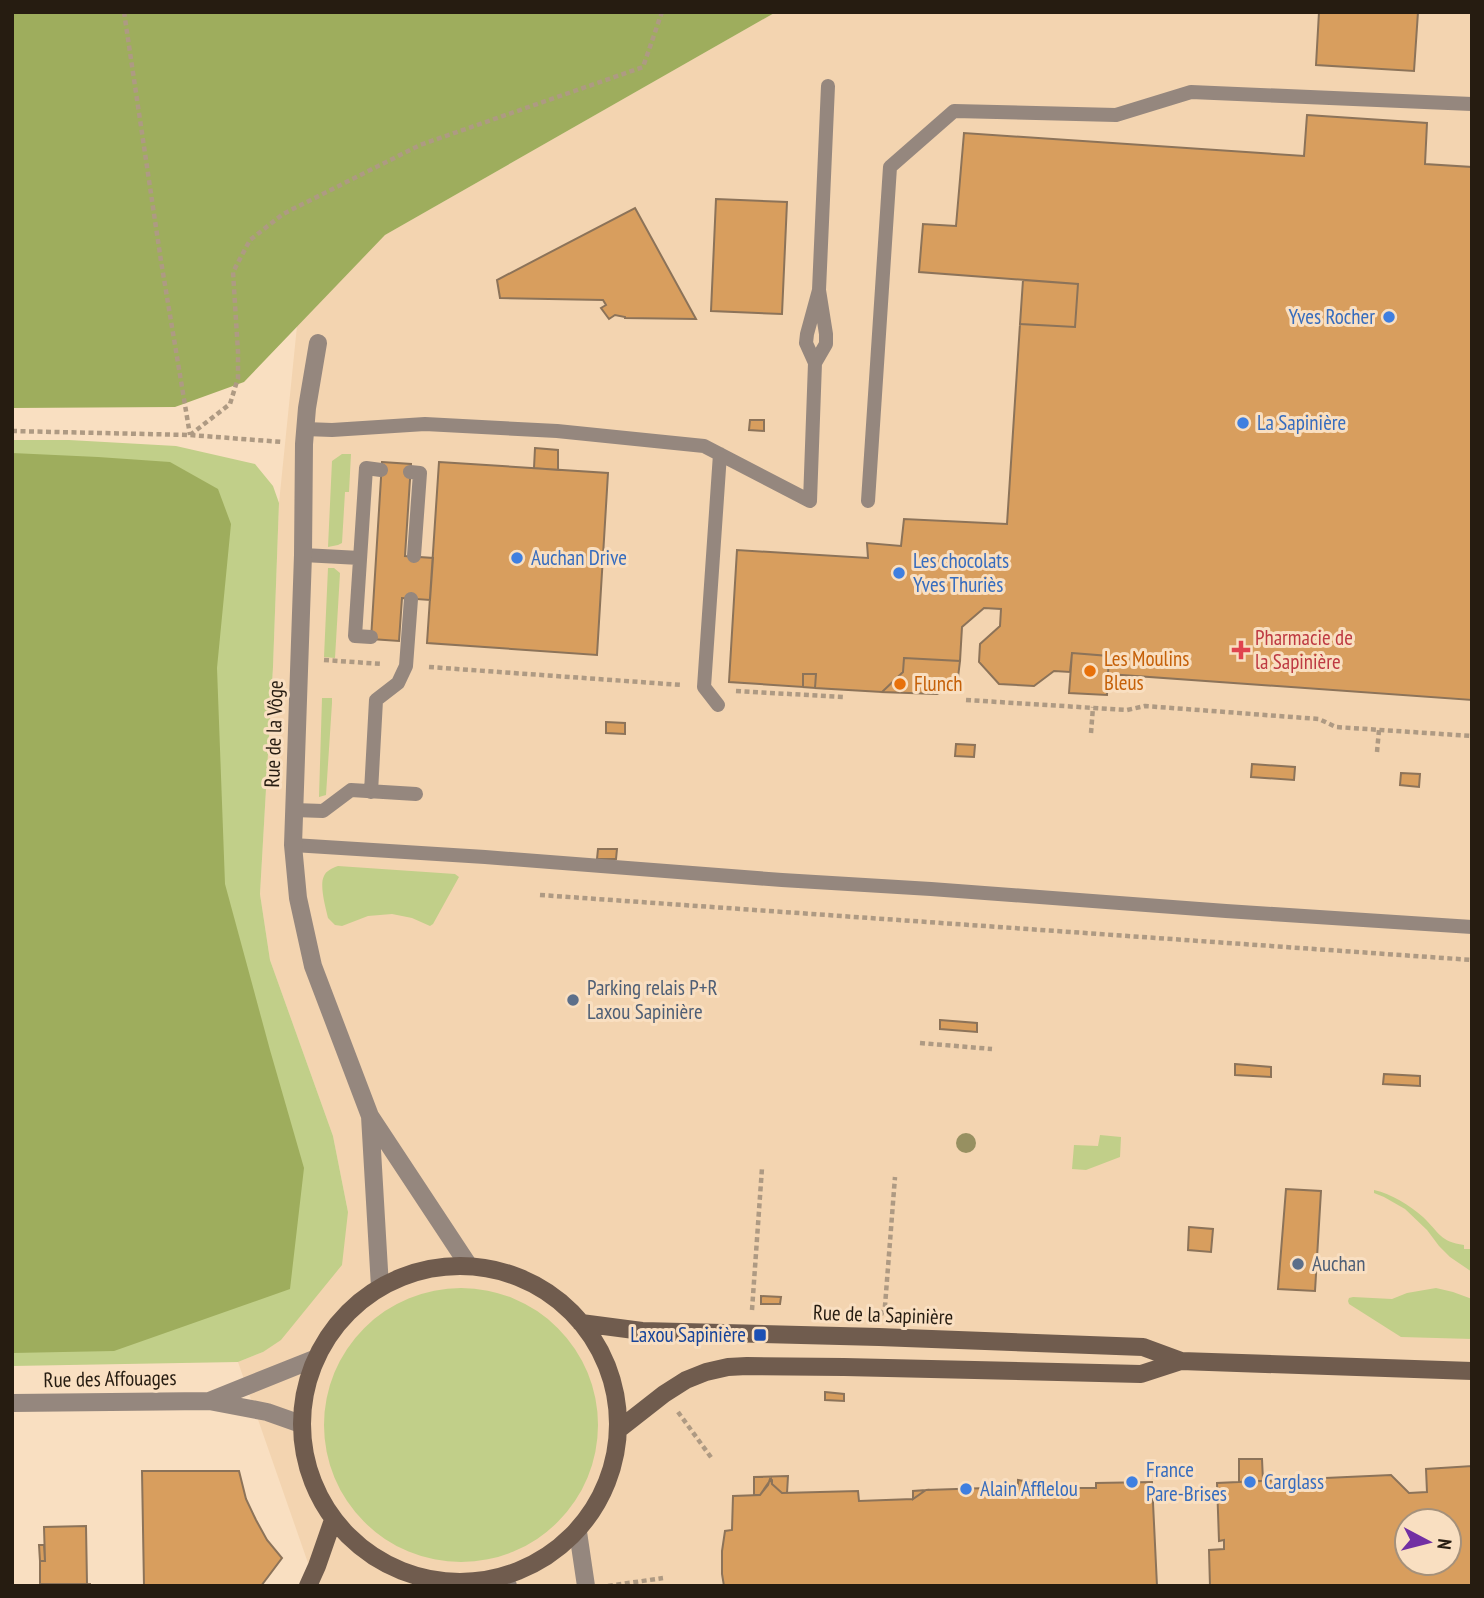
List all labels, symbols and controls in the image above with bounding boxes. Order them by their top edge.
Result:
place label: Yves Rocher [1288,303,1375,330]
marker: Yves Rocher [1381,309,1397,325]
place label: La Sapinière [1257,409,1346,436]
marker: La Sapinière [1235,415,1251,431]
place label: Auchan Drive [531,544,627,571]
place label: Les chocolats Yves Thuriès [913,547,1009,598]
marker: Auchan Drive [509,550,525,566]
marker: Les chocolats Yves Thuriès [891,565,907,581]
place label: Pharmacie de la Sapinière [1255,624,1353,675]
marker: Pharmacie de la Sapinière [1233,642,1249,658]
place label: Les Moulins Bleus [1104,645,1189,696]
marker: Les Moulins Bleus [1082,663,1098,679]
place label: Flunch [914,670,963,697]
marker: Flunch [892,676,908,692]
street label: Rue de la Vôge [258,680,289,788]
place label: Parking relais P+R Laxou Sapinière [587,974,718,1025]
marker: Parking relais P+R Laxou Sapinière [565,992,581,1008]
place label: Auchan [1312,1250,1365,1277]
marker: Auchan [1290,1256,1306,1272]
street label: Rue de la Sapinière [812,1299,954,1330]
place label: Laxou Sapinière [630,1321,746,1348]
marker: Laxou Sapinière [752,1327,768,1343]
street label: Rue des Affouages [43,1364,177,1393]
place label: France Pare-Brises [1146,1456,1227,1507]
place label: Carglass [1264,1468,1324,1495]
marker: France Pare-Brises [1124,1474,1140,1490]
marker: Carglass [1242,1474,1258,1490]
place label: Alain Afflelou [980,1475,1078,1502]
marker: Alain Afflelou [958,1481,974,1497]
north arrow [1393,1507,1463,1577]
text: N [1432,1538,1457,1551]

